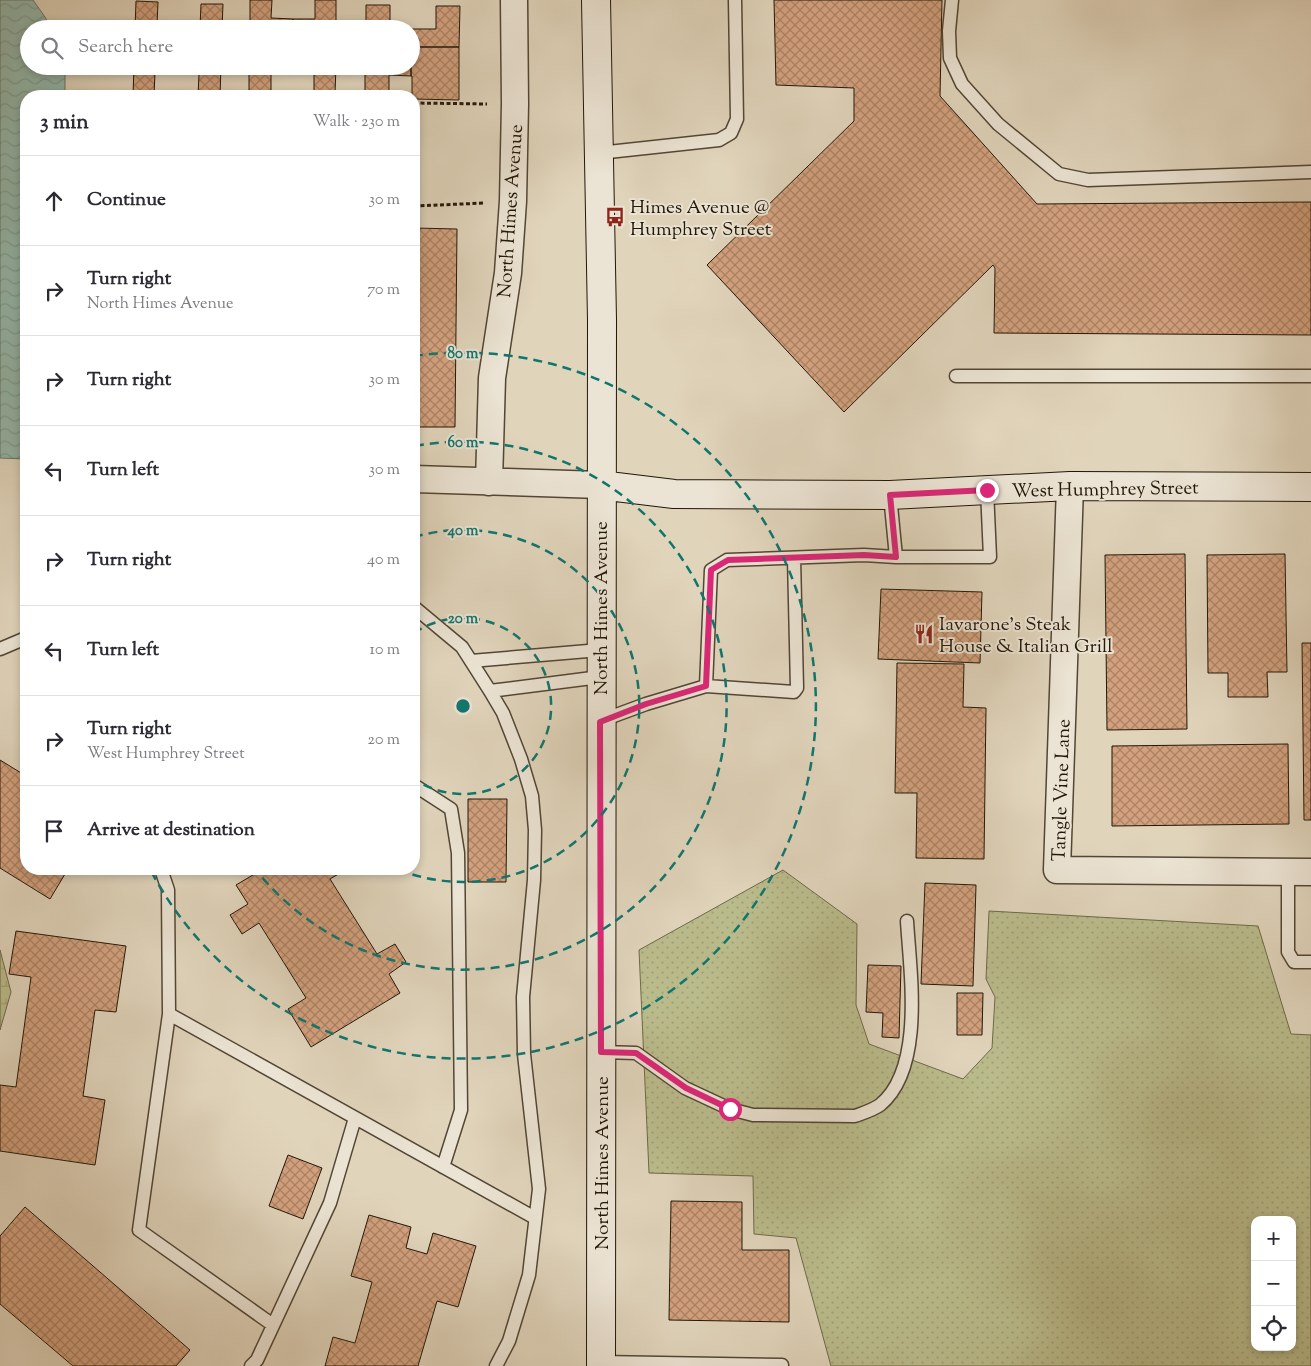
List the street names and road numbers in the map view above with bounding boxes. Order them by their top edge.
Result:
street label: North Himes Avenue [492,123,531,299]
street label: West Humphrey Street [1011,475,1199,506]
street label: North Himes Avenue [589,521,616,695]
street label: Tangle Vine Lane [1047,718,1078,862]
street label: North Himes Avenue [590,1076,617,1250]

